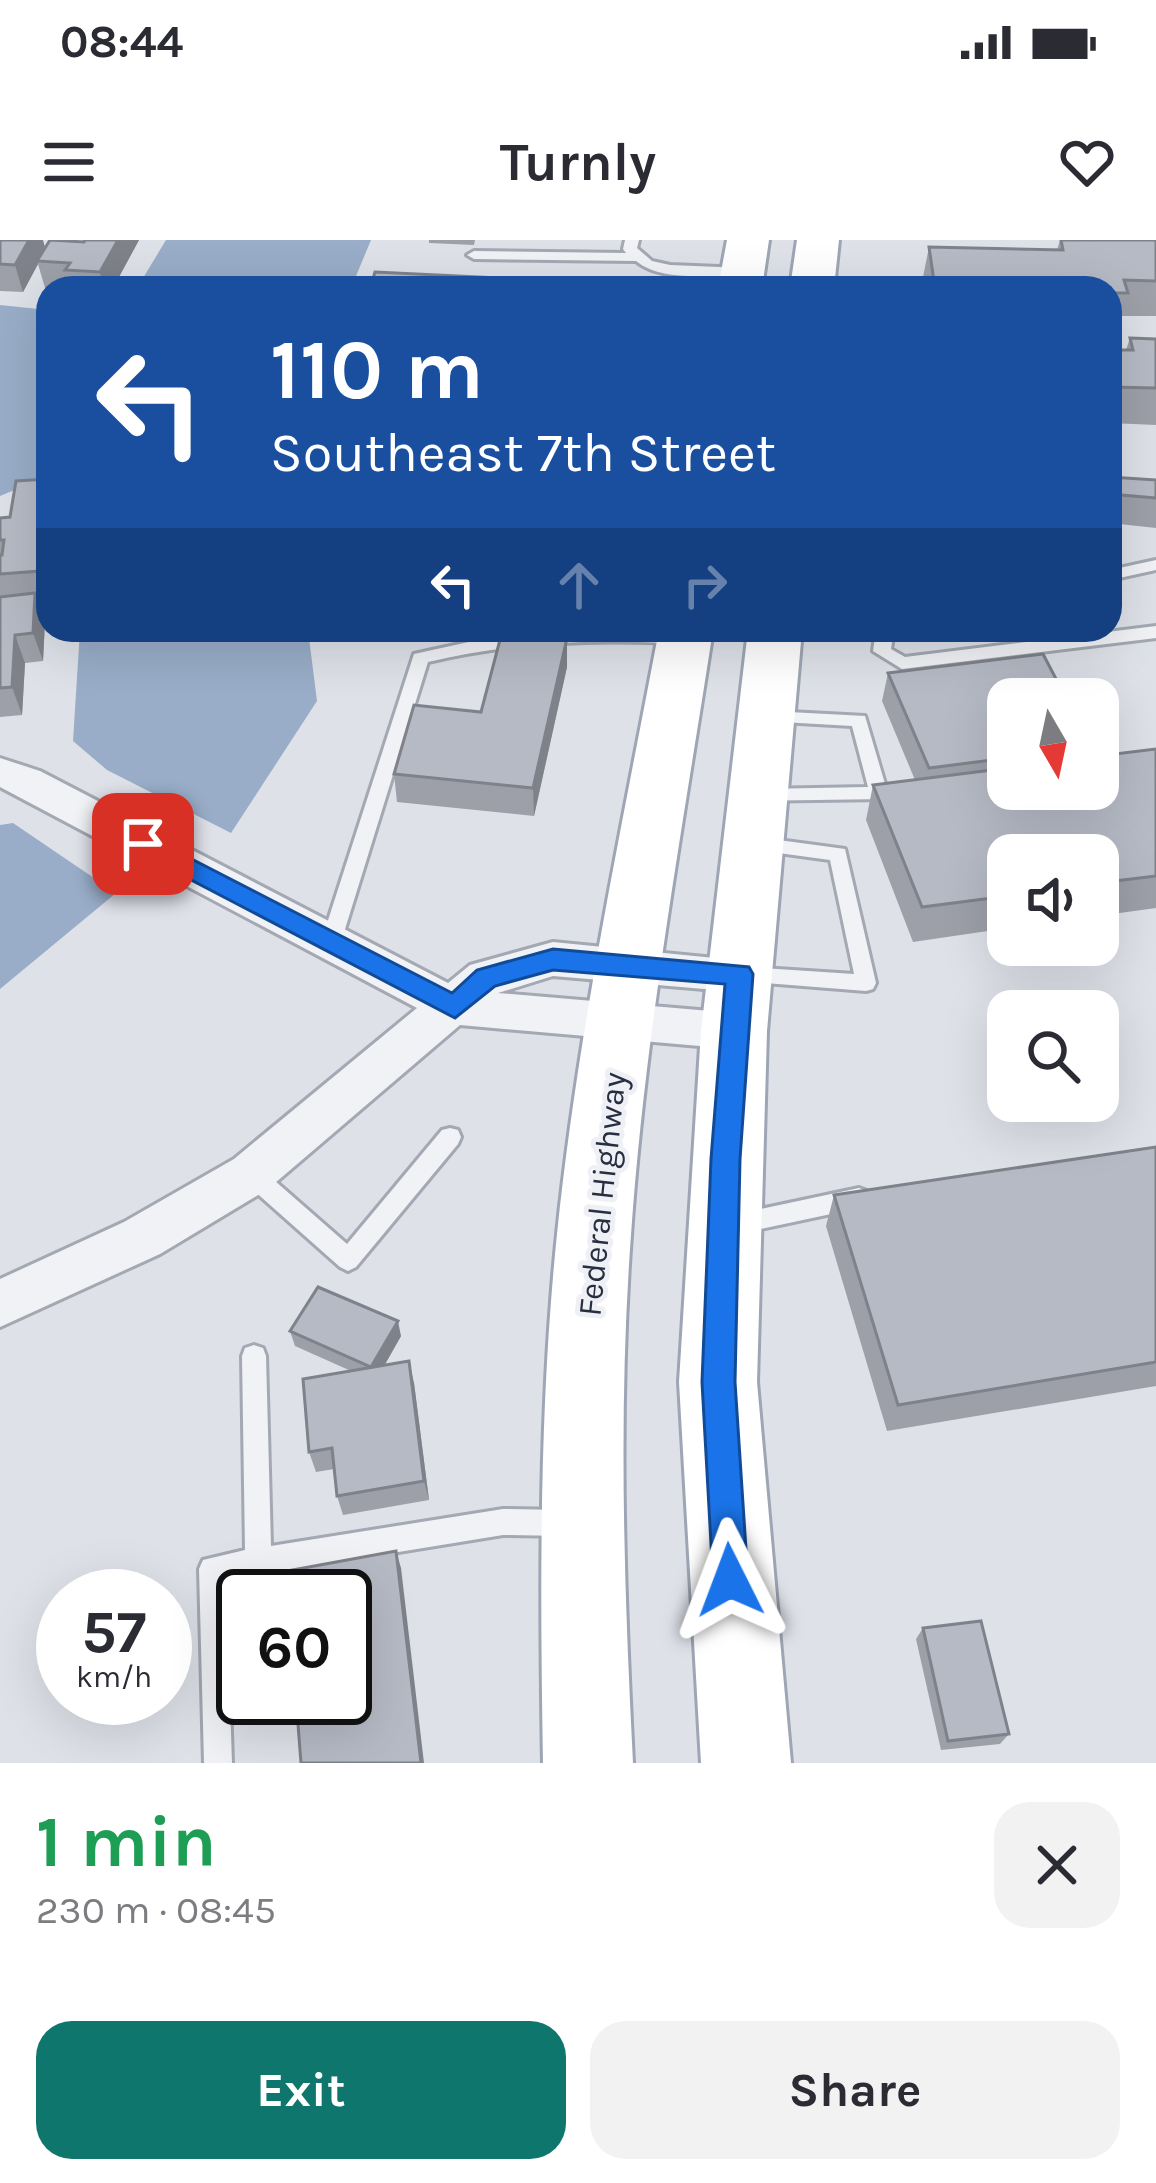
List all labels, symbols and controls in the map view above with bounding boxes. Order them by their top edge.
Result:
text: 08:44 [60,16,183,68]
icon: menu [36,129,102,195]
icon: heart [1054,129,1120,195]
text: Turnly [500,130,656,194]
text: 110 m [270,321,484,419]
icon: left [72,324,228,480]
text: Southeast 7th Street [270,421,776,485]
icon: left [420,552,486,618]
icon: ahead [546,552,612,618]
icon: right [672,552,738,618]
north arrow [987,678,1119,810]
map controls [987,678,1119,1122]
pin [92,793,194,895]
icon: arrive [110,811,176,877]
button: sound [987,834,1119,966]
button: search [987,990,1119,1122]
street label: Federal Highway [570,1070,634,1318]
position arrow [667,1517,793,1643]
speed limit sign: 60 [216,1569,372,1725]
text: 57 [82,1597,146,1667]
text: km/h [76,1659,152,1695]
text: 1 min [36,1800,217,1884]
button: close [994,1802,1120,1928]
text: 230 m · 08:45 [36,1887,276,1933]
button: Exit [36,2021,566,2159]
button: Share [590,2021,1120,2159]

